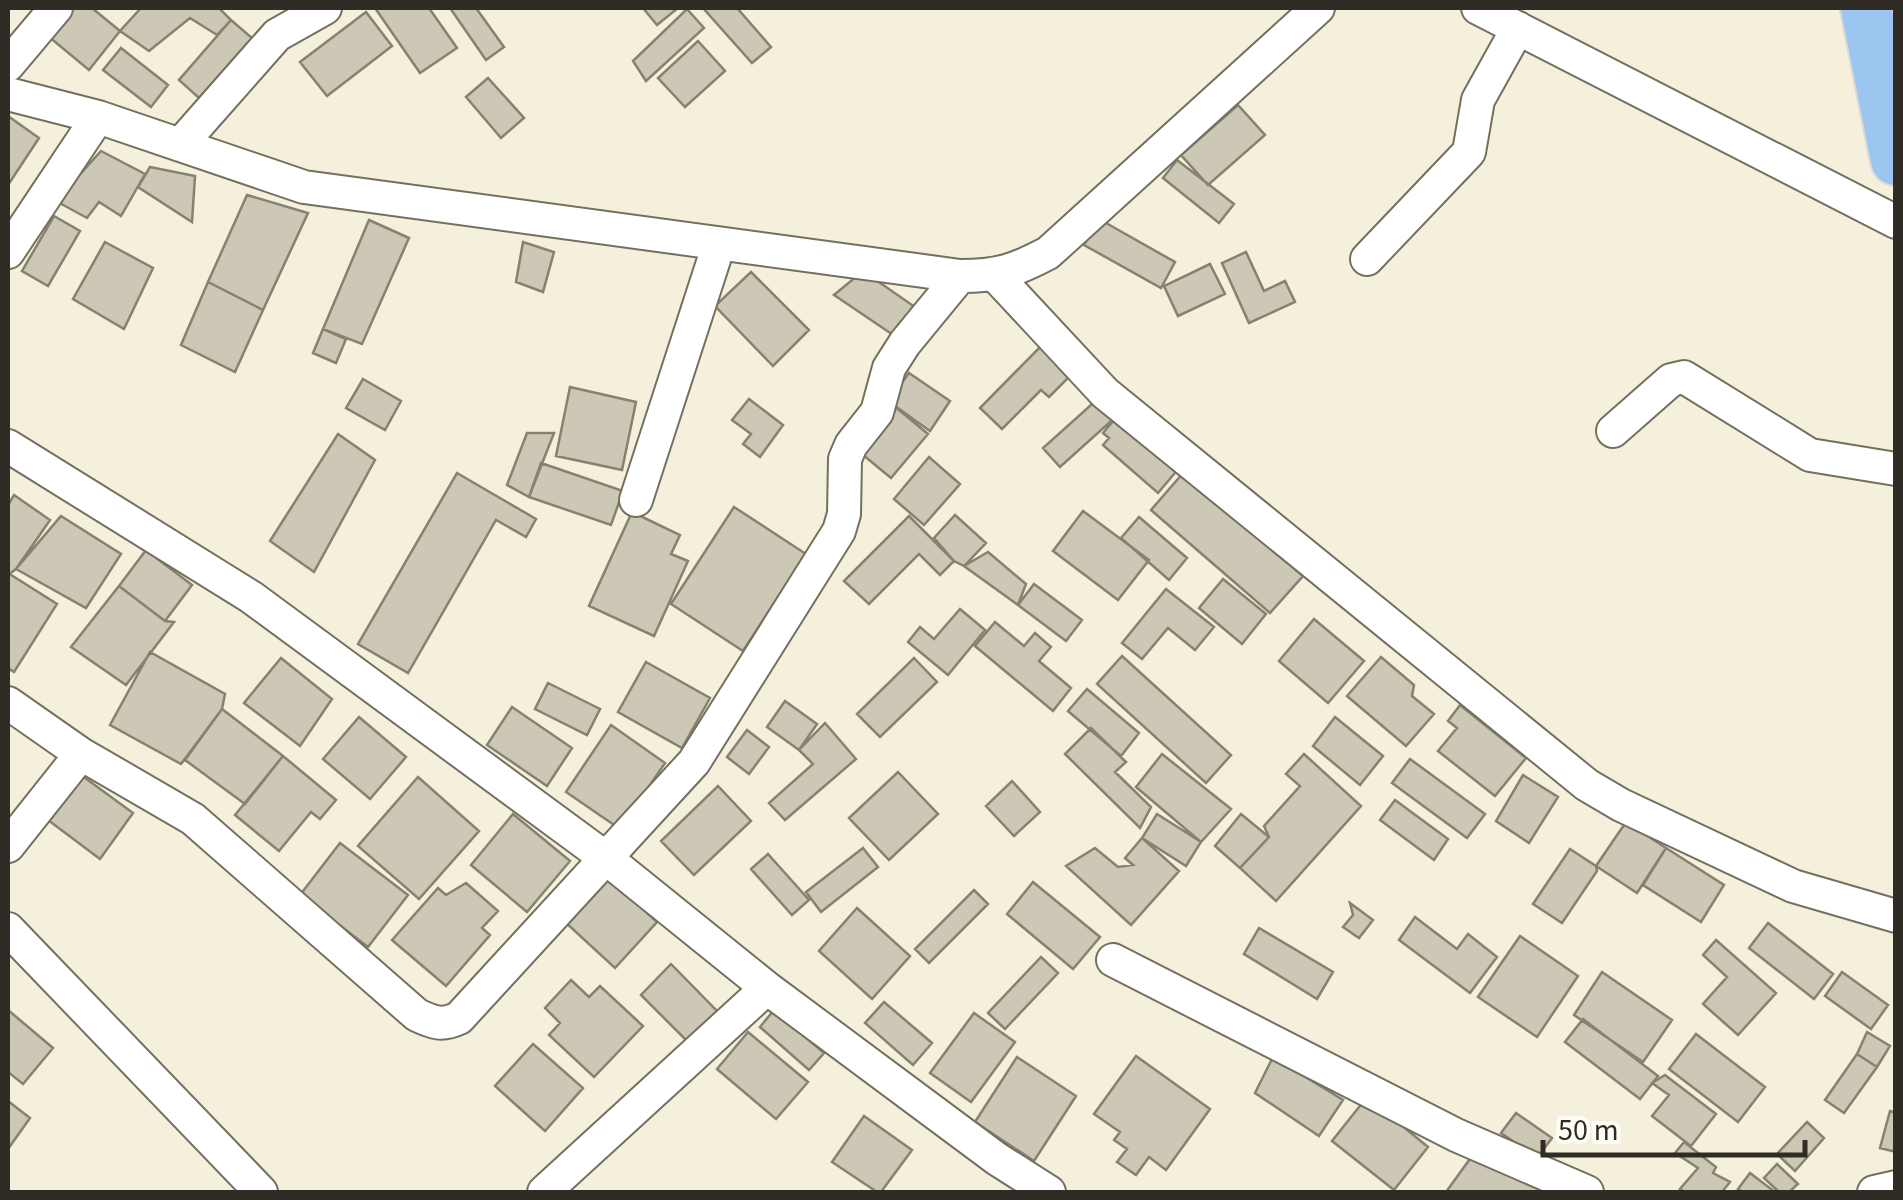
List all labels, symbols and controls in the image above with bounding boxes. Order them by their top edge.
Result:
scale bar [1543,1095,1806,1157]
text: 50 m [1558,1109,1619,1152]

